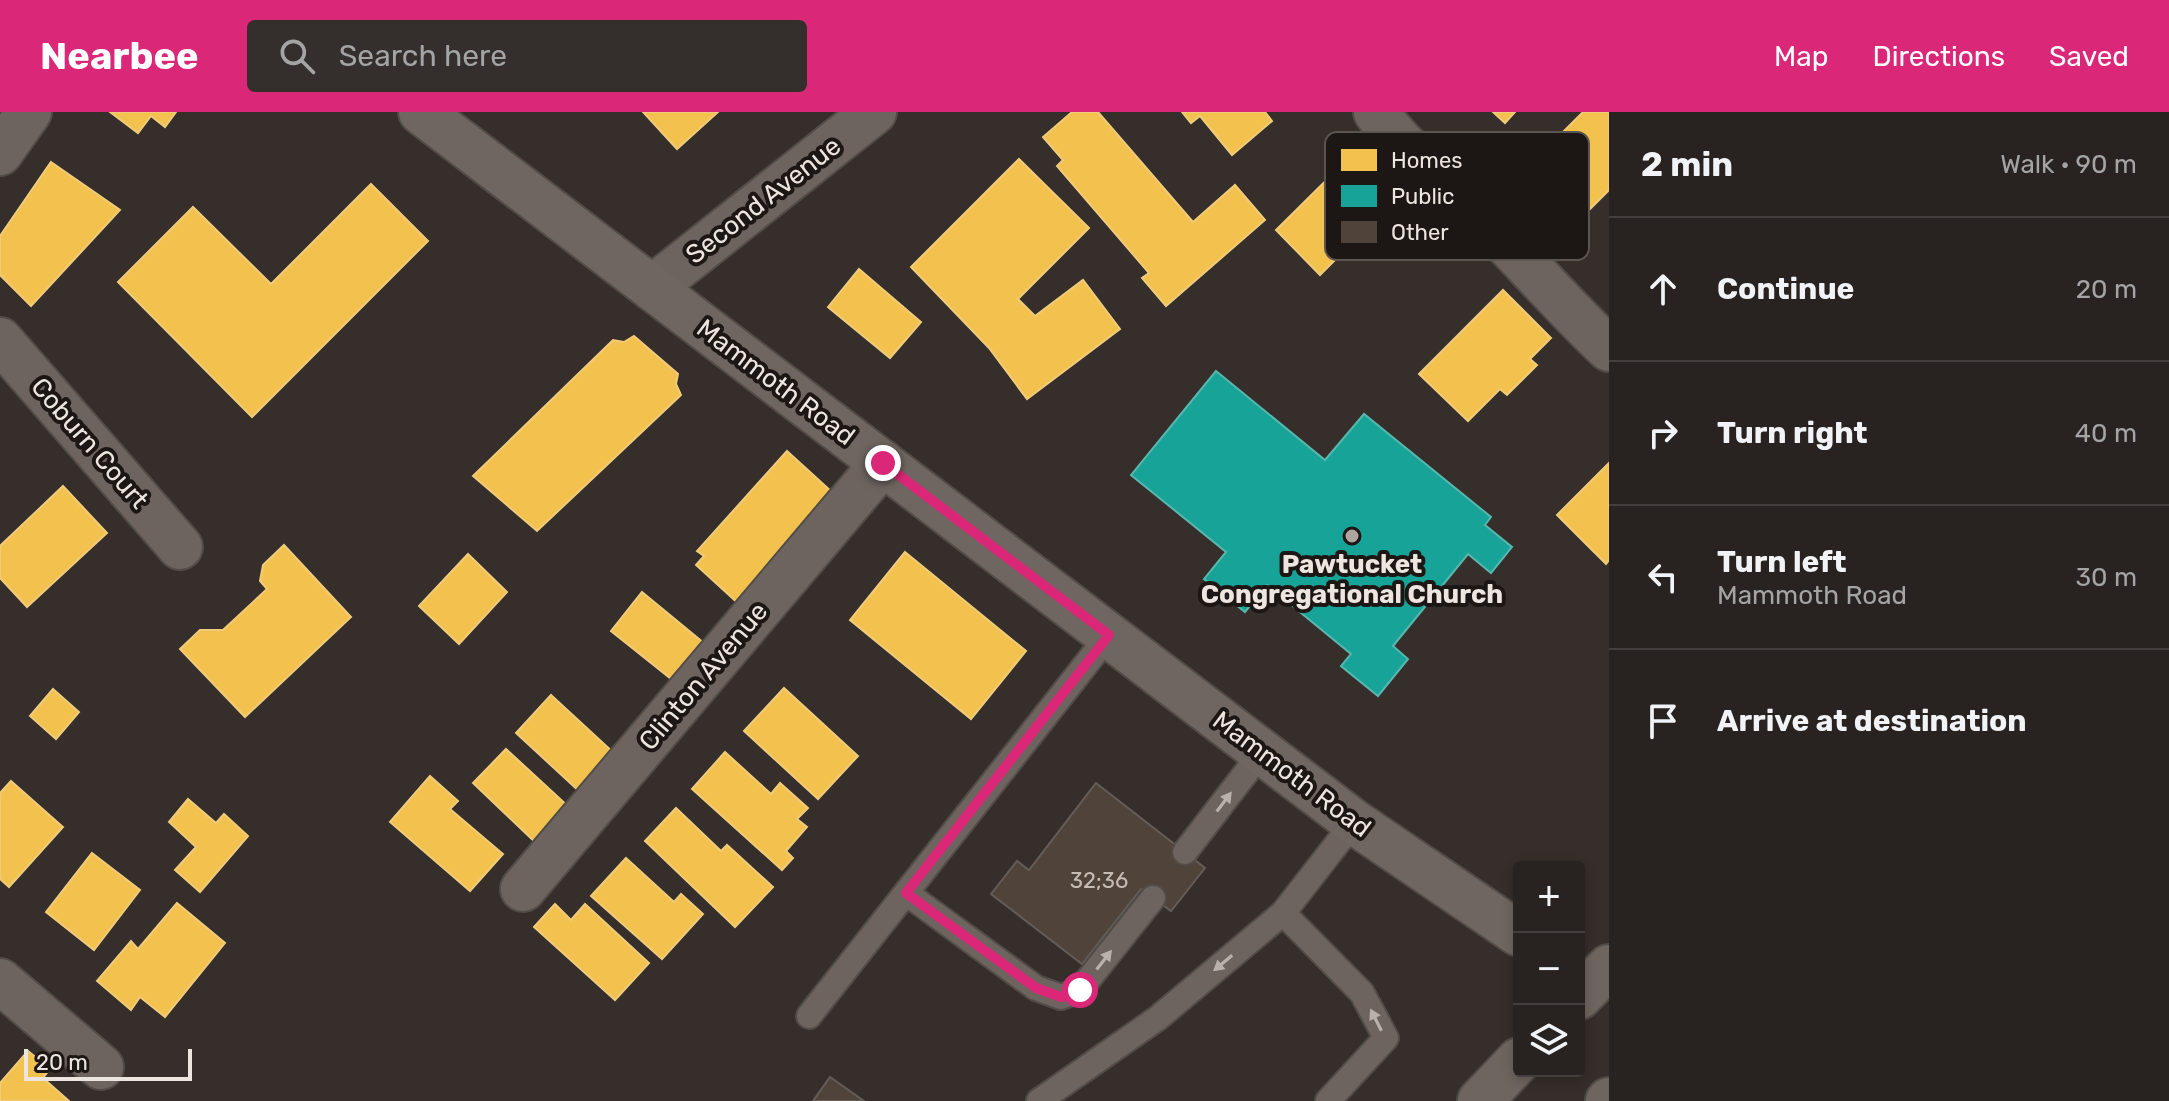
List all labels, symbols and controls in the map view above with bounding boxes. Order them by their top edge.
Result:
search box [247,20,807,92]
text: Nearbee [40,33,199,79]
icon: search [275,34,319,78]
text: Search here [339,38,507,74]
text: Map [1774,40,1828,73]
text: Directions [1872,40,2005,73]
text: Saved [2049,40,2129,73]
street label: Second Avenue [680,130,847,270]
legend [1325,132,1589,260]
text: 2 min [1641,144,1733,185]
text: Homes [1391,147,1462,174]
text: Walk · 90 m [2000,149,2137,180]
text: Public [1391,183,1454,210]
text: Other [1391,219,1449,246]
icon: ahead [1641,267,1685,311]
text: Continue [1717,271,1854,307]
text: 20 m [2076,274,2137,305]
street label: Mammoth Road [690,313,861,452]
street label: Coburn Court [24,372,155,515]
icon: right [1641,411,1685,455]
text: Turn right [1717,415,1868,451]
text: 40 m [2075,418,2137,449]
route end [865,445,901,481]
marker: Pawtucket Congregational Church [1343,527,1361,545]
text: Turn left [1717,544,1847,580]
place label: Pawtucket Congregational Church [1201,549,1503,610]
icon: left [1641,555,1685,599]
text: 30 m [2075,562,2137,593]
text: Mammoth Road [1717,580,1907,611]
street label: Clinton Avenue [633,596,774,756]
icon: arrive [1641,699,1685,743]
text: Arrive at destination [1717,703,2027,739]
street label: Mammoth Road [1206,705,1377,844]
one-way arrow [1215,792,1231,812]
map controls [1513,861,1585,1077]
button: + [1513,861,1585,933]
house number: 32;36 [1070,867,1128,894]
button: − [1513,933,1585,1005]
one-way arrow [1095,950,1112,970]
one-way arrow [1213,954,1233,971]
route start [1062,972,1098,1008]
button: layers [1513,1005,1585,1077]
one-way arrow [1370,1008,1383,1031]
scale bar [24,1045,192,1081]
text: 20 m [36,1049,88,1076]

